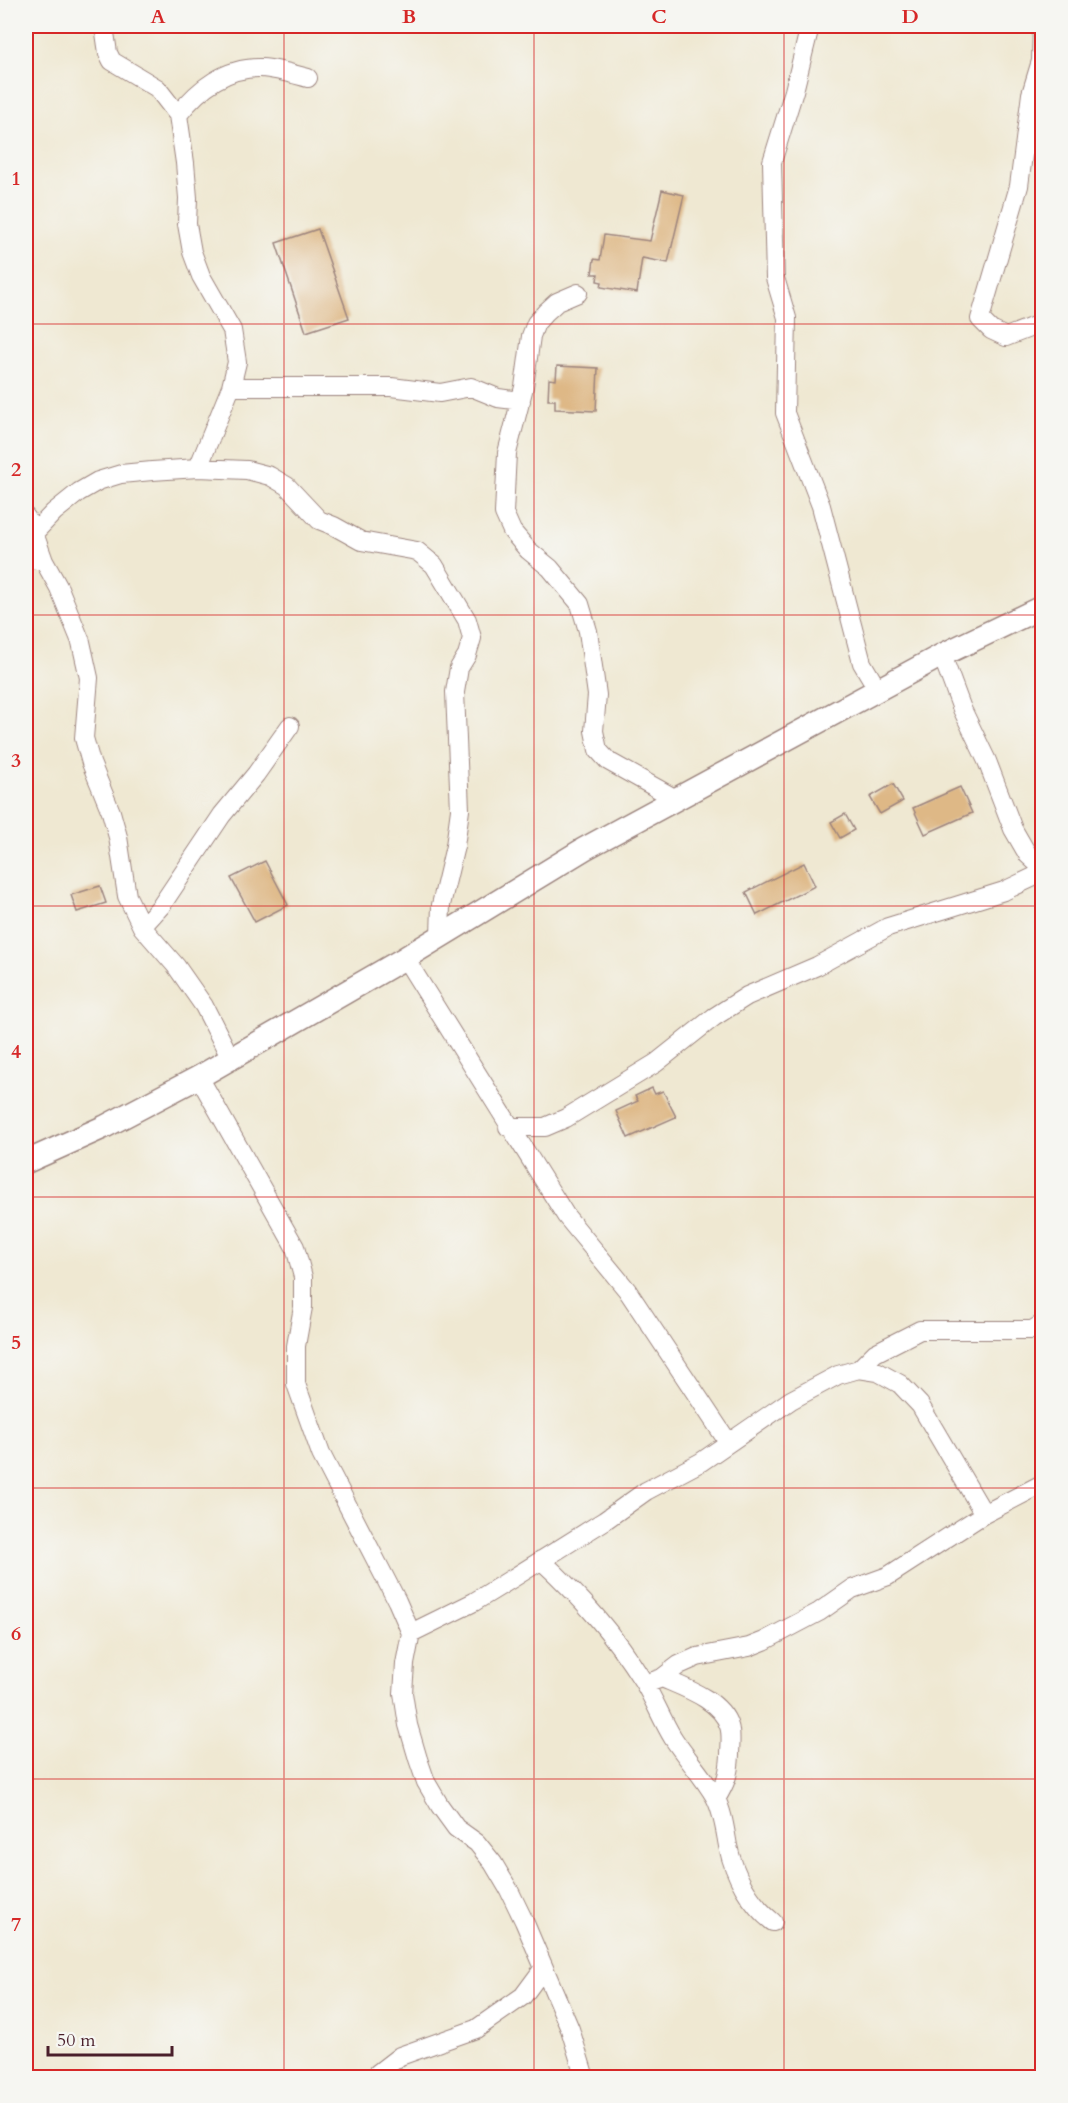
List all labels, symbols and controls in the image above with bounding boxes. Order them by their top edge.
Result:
text: A [150,3,166,30]
text: B [402,3,416,30]
text: C [651,3,667,30]
text: D [901,3,919,30]
text: 1 [11,165,21,192]
text: 2 [11,456,21,483]
text: 3 [11,747,21,774]
text: 4 [11,1038,21,1065]
text: 5 [11,1329,21,1356]
text: 6 [11,1620,21,1647]
text: 7 [11,1911,21,1938]
scale bar [48,2019,172,2057]
text: 50 m [57,2028,96,2053]

